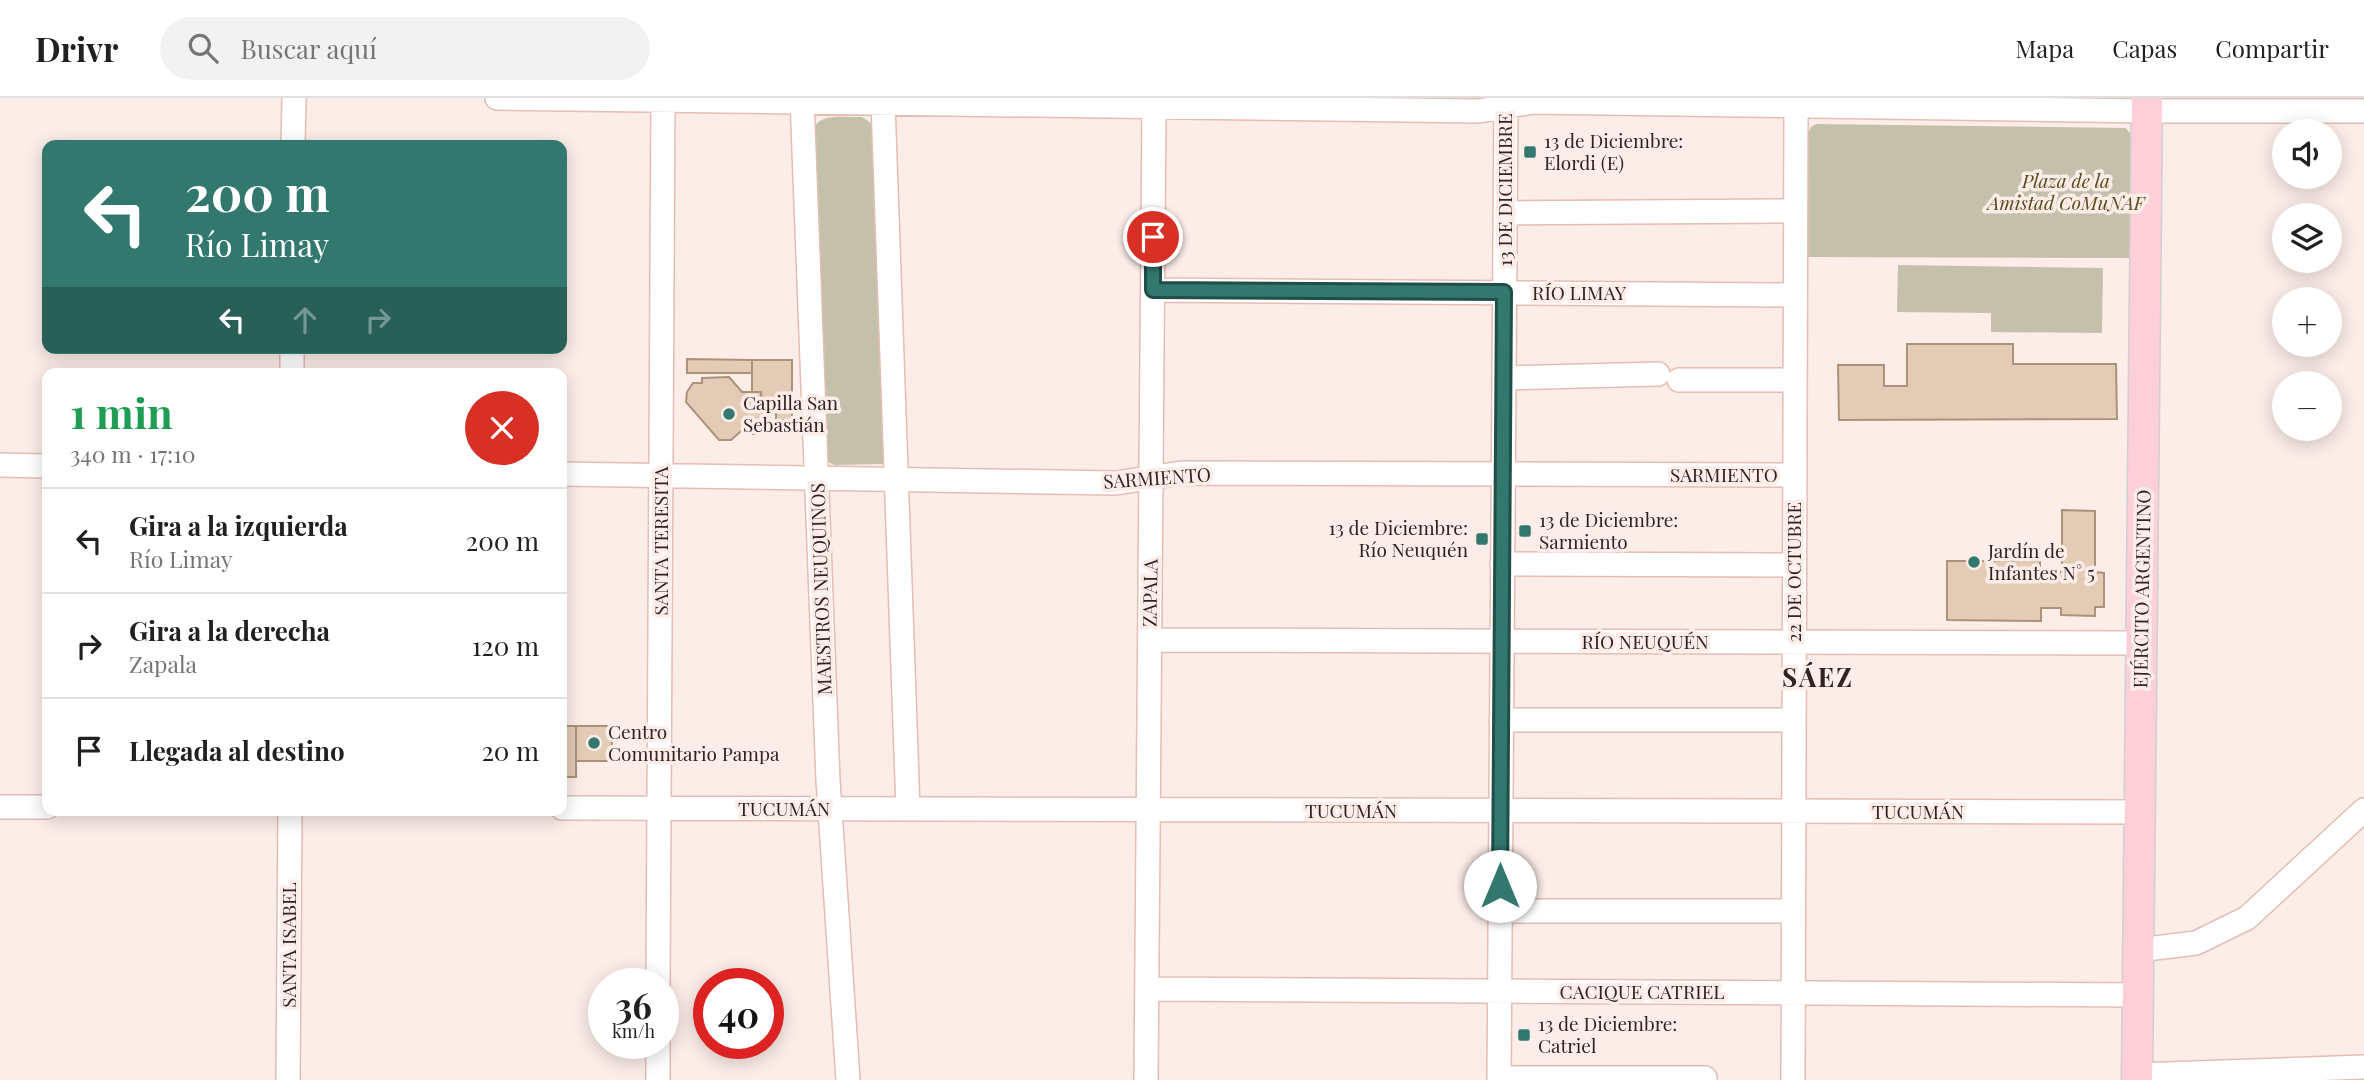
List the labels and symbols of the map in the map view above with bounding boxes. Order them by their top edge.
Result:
street label: 13 DE DICIEMBRE [1491,114,1517,266]
place label: 13 de Diciembre: Elordi (E) [1544,127,1683,175]
marker: 13 de Diciembre: Elordi (E) [1522,144,1538,160]
park label: Plaza de la Amistad CoMuNAF [1985,167,2147,215]
pin [1123,207,1183,267]
street label: RÍO LIMAY [1532,279,1627,305]
place label: Capilla San Sebastián [743,389,839,437]
marker: Capilla San Sebastián [721,406,737,422]
street label: SARMIENTO [1102,460,1212,494]
street label: SARMIENTO [1670,461,1778,487]
street label: SANTA TERESITA [647,465,673,616]
street label: MAESTROS NEUQUINOS [803,483,837,695]
street label: EJÉRCITO ARGENTINO [2126,489,2156,689]
street label: 22 DE OCTUBRE [1780,502,1806,642]
place label: 13 de Diciembre: Sarmiento [1539,506,1678,554]
place label: 13 de Diciembre: Río Neuquén [1329,514,1469,562]
marker: 13 de Diciembre: Sarmiento [1517,523,1533,539]
marker: 13 de Diciembre: Río Neuquén [1474,531,1490,547]
place label: Jardín de Infantes N° 5 [1987,537,2095,585]
marker: Jardín de Infantes N° 5 [1966,554,1982,570]
street label: ZAPALA [1135,558,1163,627]
street label: RÍO NEUQUÉN [1581,628,1709,654]
district label: SÁEZ [1782,659,1854,694]
place label: Centro Comunitario Pampa [608,718,780,766]
marker: Centro Comunitario Pampa [586,735,602,751]
street label: TUCUMÁN [738,795,830,821]
street label: TUCUMÁN [1305,797,1397,823]
street label: TUCUMÁN [1872,798,1964,824]
position arrow [1463,849,1537,923]
street label: SANTA ISABEL [275,882,301,1008]
speed limit sign: 40 [693,968,784,1059]
street label: CACIQUE CATRIEL [1560,978,1724,1004]
place label: 13 de Diciembre: Catriel [1538,1010,1677,1058]
marker: 13 de Diciembre: Catriel [1516,1027,1532,1043]

